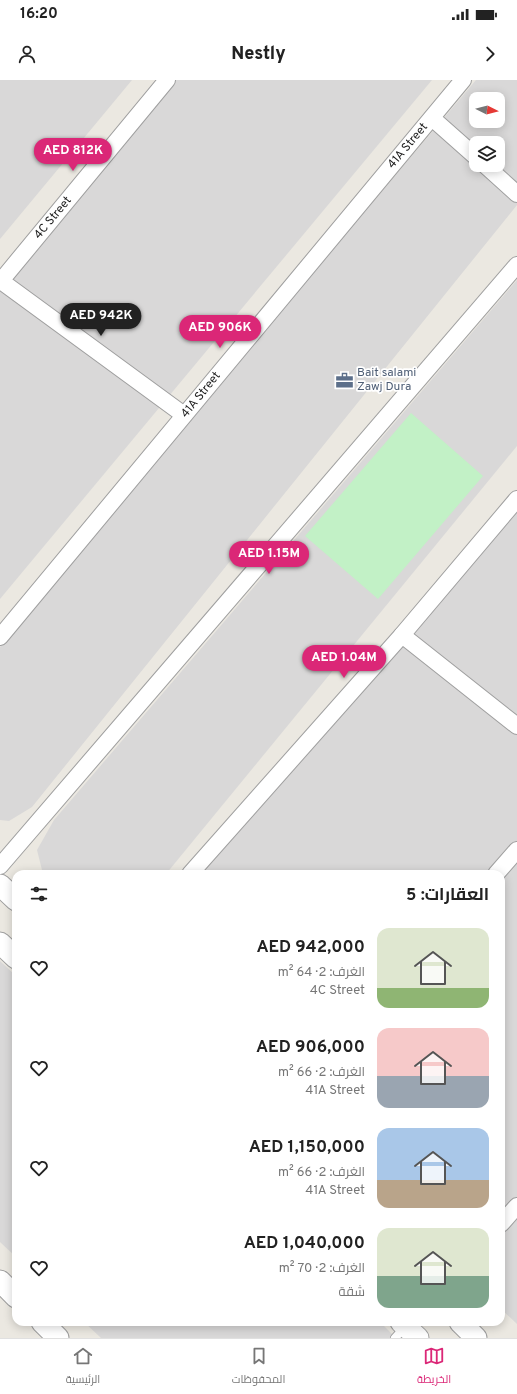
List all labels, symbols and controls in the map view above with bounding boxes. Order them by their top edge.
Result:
text: 16:20 [20,5,58,24]
icon: person [16,43,38,65]
text: Nestly [231,43,286,66]
icon: forward [479,43,501,65]
north arrow [469,92,505,128]
map controls [469,92,505,172]
street label: 41A Street [384,120,432,172]
button: layers [469,136,505,172]
pin: AED 812K [32,138,114,172]
text: AED 812K [43,143,103,159]
street label: 4C Street [30,193,76,243]
pin: AED 942K [60,303,142,337]
text: AED 942K [69,308,133,324]
pin: AED 906K [179,315,261,349]
text: AED 906K [188,320,252,336]
place label: Bait salami Zawj Dura [357,365,416,395]
street label: 41A Street [177,369,225,421]
office icon: Bait salami Zawj Dura [334,370,354,390]
pin: AED 1.15M [223,541,315,575]
text: AED 1.15M [238,546,300,562]
pin: AED 1.04M [298,645,390,679]
text: AED 1.04M [311,650,377,666]
icon: filters [28,883,50,905]
text: العقارات: 5 [406,885,489,907]
text: AED 942,000 [256,937,365,959]
icon: home [409,944,457,992]
icon: heart [28,957,50,979]
text: الغرف: 2 · 64 m² [278,965,365,981]
text: 4C Street [310,983,365,999]
text: AED 906,000 [256,1037,365,1059]
icon: home [409,1044,457,1092]
icon: heart [28,1057,50,1079]
text: الغرف: 2 · 66 m² [278,1065,365,1081]
text: 41A Street [305,1083,365,1099]
text: AED 1,150,000 [249,1137,365,1159]
icon: home [409,1144,457,1192]
icon: heart [28,1157,50,1179]
text: الغرف: 2 · 66 m² [278,1165,365,1181]
text: 41A Street [305,1183,365,1199]
text: AED 1,040,000 [244,1233,365,1255]
icon: home [409,1244,457,1292]
icon: heart [28,1257,50,1279]
text: الغرف: 2 · 70 m² [279,1261,365,1277]
text: شقة [338,1285,365,1301]
tab: الرئيسية [66,1345,100,1389]
tab: المحفوظات [232,1345,285,1389]
tab: الخريطة [417,1345,451,1389]

